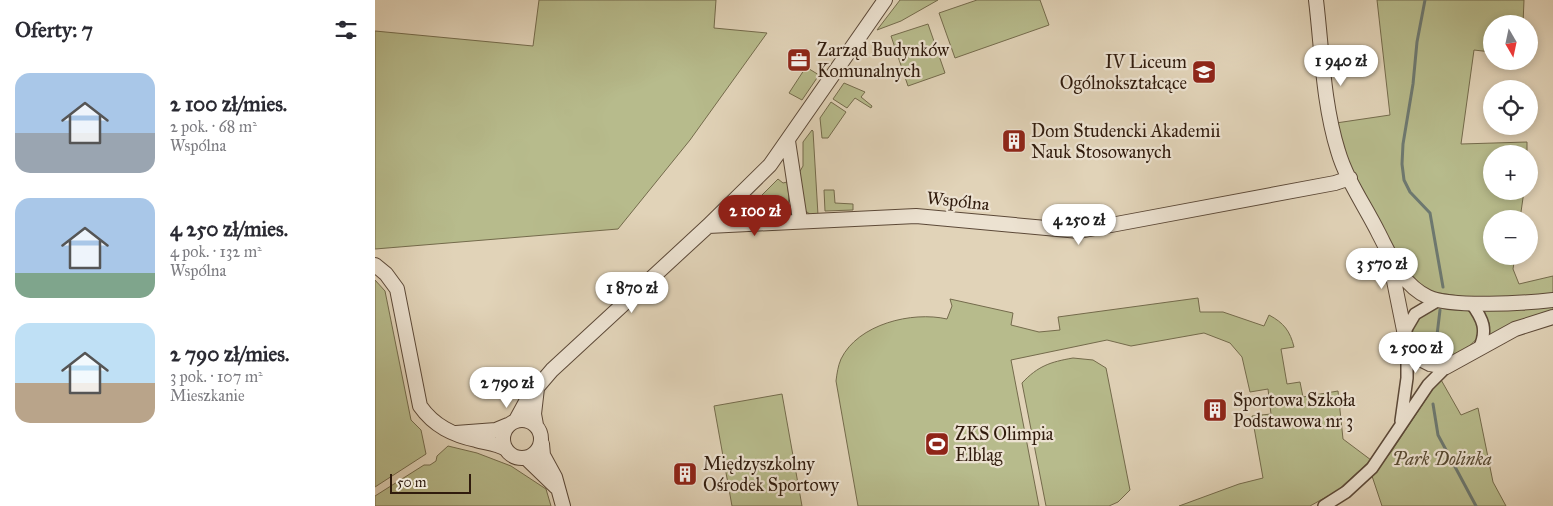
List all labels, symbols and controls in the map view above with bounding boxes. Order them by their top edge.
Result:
north arrow [1483,15,1537,70]
map controls [1483,15,1538,265]
icon: filters [332,16,360,44]
text: Oferty: 7 [15,17,93,43]
place label: Zarząd Budynków Komunalnych [817,39,949,82]
pin: 1 940 zł [1289,44,1393,87]
office icon: Zarząd Budynków Komunalnych [786,47,812,73]
place label: IV Liceum Ogólnokształcące [1060,51,1187,95]
text: 1 940 zł [1315,51,1367,70]
school or university icon: IV Liceum Ogólnokształcące [1191,59,1217,85]
button: locate [1483,80,1538,135]
text: 2 100 zł/mies. [170,91,287,117]
icon: home [55,93,115,153]
text: 2 pok. · 68 m² [170,117,257,136]
place label: Dom Studencki Akademii Nauk Stosowanych [1031,120,1220,163]
building icon: Dom Studencki Akademii Nauk Stosowanych [1001,128,1027,154]
text: Wspólna [170,136,226,155]
button: + [1483,145,1538,200]
street label: Wspólna [925,187,991,215]
pin: 2 100 zł [703,194,807,237]
text: 2 100 zł [729,201,781,220]
pin: 4 250 zł [1027,204,1131,246]
text: 4 250 zł [1053,210,1105,229]
button: − [1483,210,1538,265]
text: 4 250 zł/mies. [170,216,288,242]
icon: home [55,218,115,278]
text: 4 pok. · 132 m² [170,242,262,261]
pin: 3 570 zł [1330,248,1434,290]
text: 3 570 zł [1357,254,1407,273]
text: Wspólna [170,261,226,280]
pin: 1 870 zł [580,272,684,314]
text: 1 870 zł [606,278,658,297]
pin: 2 500 zł [1364,332,1468,374]
text: 2 500 zł [1390,338,1442,357]
text: 2 790 zł/mies. [170,341,289,367]
icon: home [55,343,115,403]
pin: 2 790 zł [455,366,559,409]
text: 3 pok. · 107 m² [170,367,263,386]
text: 2 790 zł [481,373,533,392]
text: Mieszkanie [170,386,245,405]
place label: Sportowa Szkoła Podstawowa nr 3 [1233,389,1356,432]
building icon: Sportowa Szkoła Podstawowa nr 3 [1202,397,1228,423]
place label: ZKS Olimpia Elbląg [955,423,1054,467]
sports icon: ZKS Olimpia Elbląg [924,431,950,457]
park label: Park Dolinka [1392,448,1492,470]
place label: Międzyszkolny Ośrodek Sportowy [703,453,839,496]
building icon: Międzyszkolny Ośrodek Sportowy [672,461,698,487]
scale bar [390,471,471,494]
text: 50 m [397,474,426,491]

